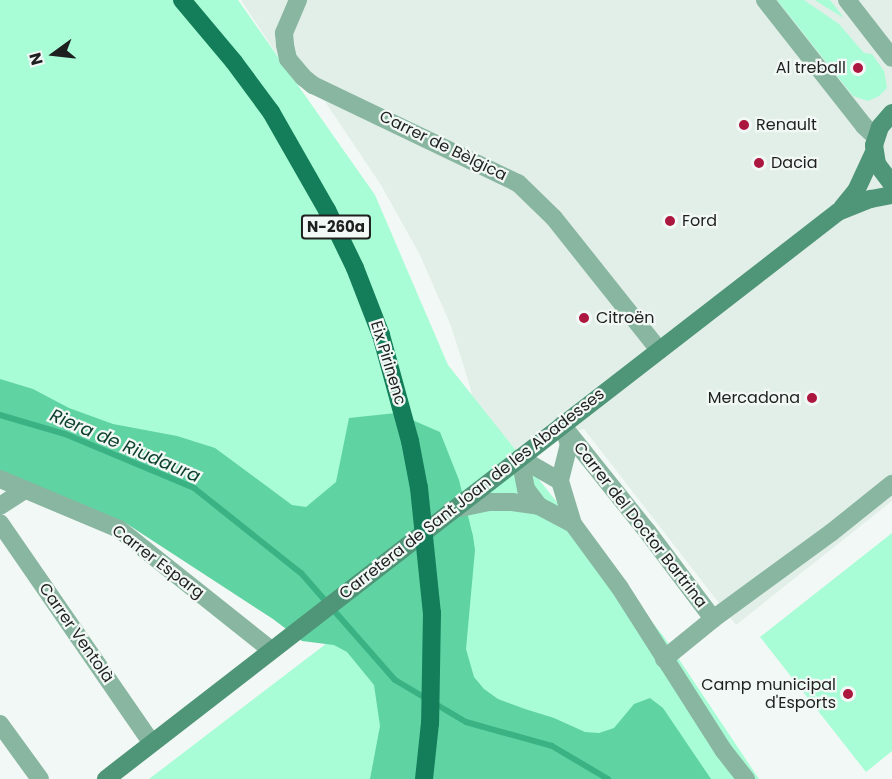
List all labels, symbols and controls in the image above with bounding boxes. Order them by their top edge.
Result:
north arrow [24,24,84,84]
text: N [23,50,49,68]
place label: Al treball [776,58,846,78]
marker: Al treball [851,61,865,75]
street label: Carrer de Bèlgica [376,107,510,185]
place label: Renault [756,115,817,135]
marker: Renault [737,118,751,132]
place label: Dacia [771,153,818,173]
marker: Dacia [752,156,766,170]
place label: Ford [682,211,717,231]
marker: Ford [663,214,677,228]
road number: N-260a [300,215,372,239]
place label: Citroën [596,308,654,328]
marker: Citroën [577,311,591,325]
street label: Eix Pirinenc [366,318,410,408]
street label: Carretera de Sant Joan de les Abadesses [336,385,608,603]
place label: Mercadona [708,388,800,408]
marker: Mercadona [805,391,819,405]
water label: Riera de Riudaura [47,405,203,487]
street label: Carrer del Doctor Bartrina [569,438,711,612]
street label: Carrer Esparg [108,521,208,603]
street label: Carrer Ventolà [35,580,117,686]
place label: Camp municipal d'Esports [701,675,836,713]
marker: Camp municipal d'Esports [841,687,855,701]

